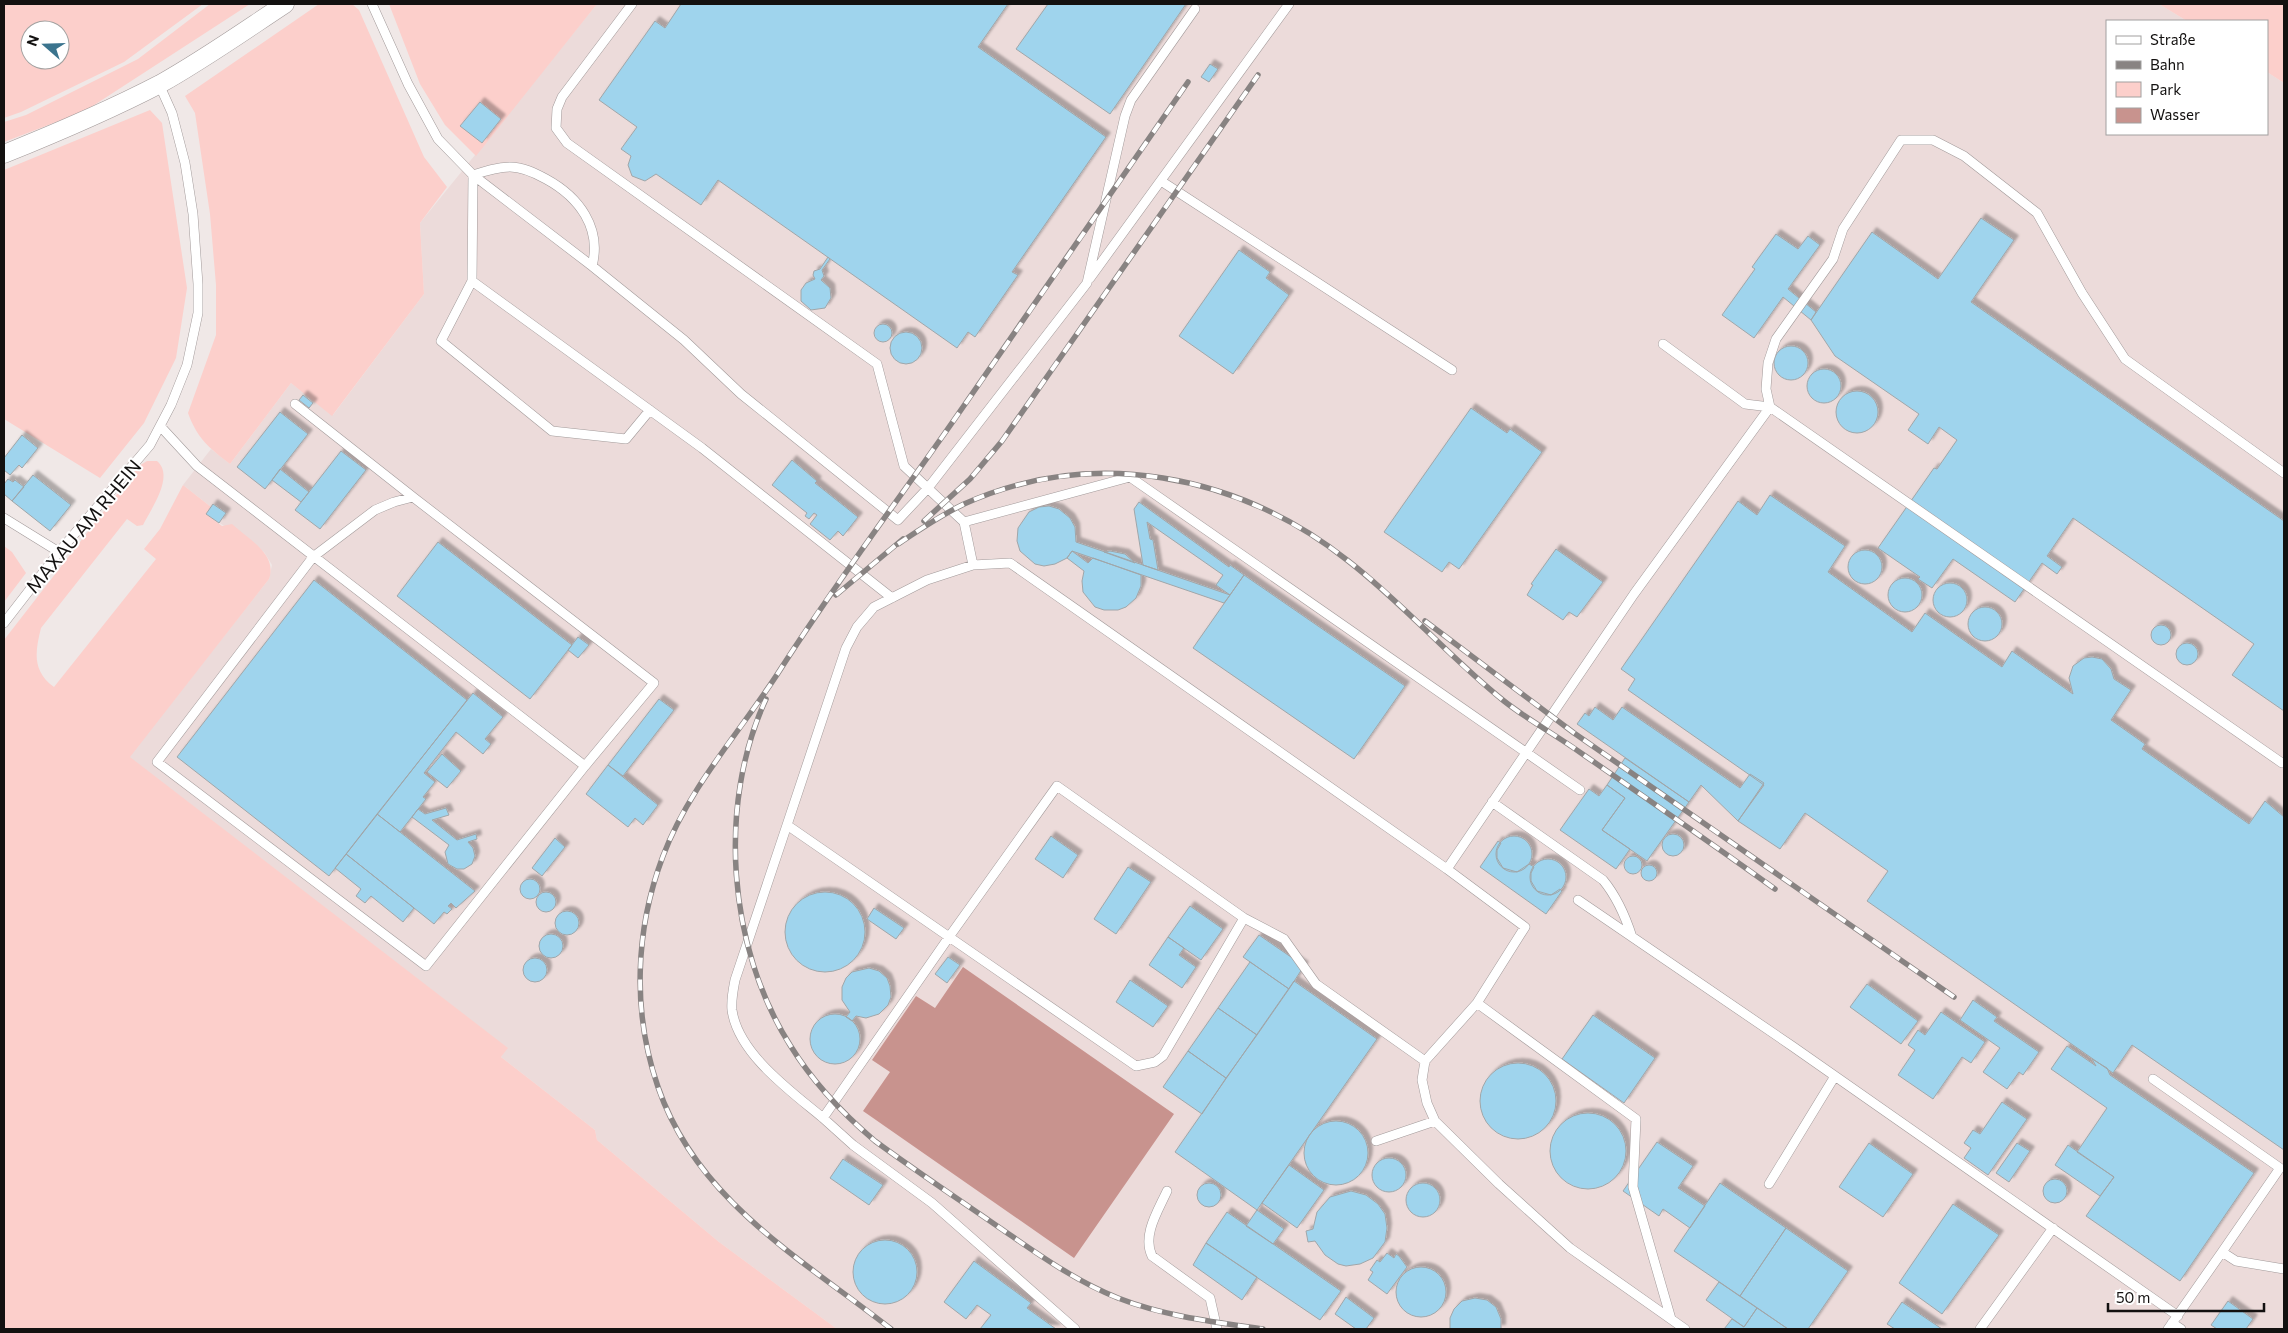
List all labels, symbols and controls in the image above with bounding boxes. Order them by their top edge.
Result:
north arrow [20,20,70,70]
legend [2106,20,2268,135]
text: Straße [2150,30,2196,48]
text: N [23,33,42,48]
text: Bahn [2150,55,2185,73]
text: Park [2150,80,2181,98]
text: Wasser [2150,105,2200,123]
street label: MAXAU AM RHEIN [20,455,146,597]
scale bar [2108,1280,2264,1312]
text: 50 m [2116,1288,2150,1306]

